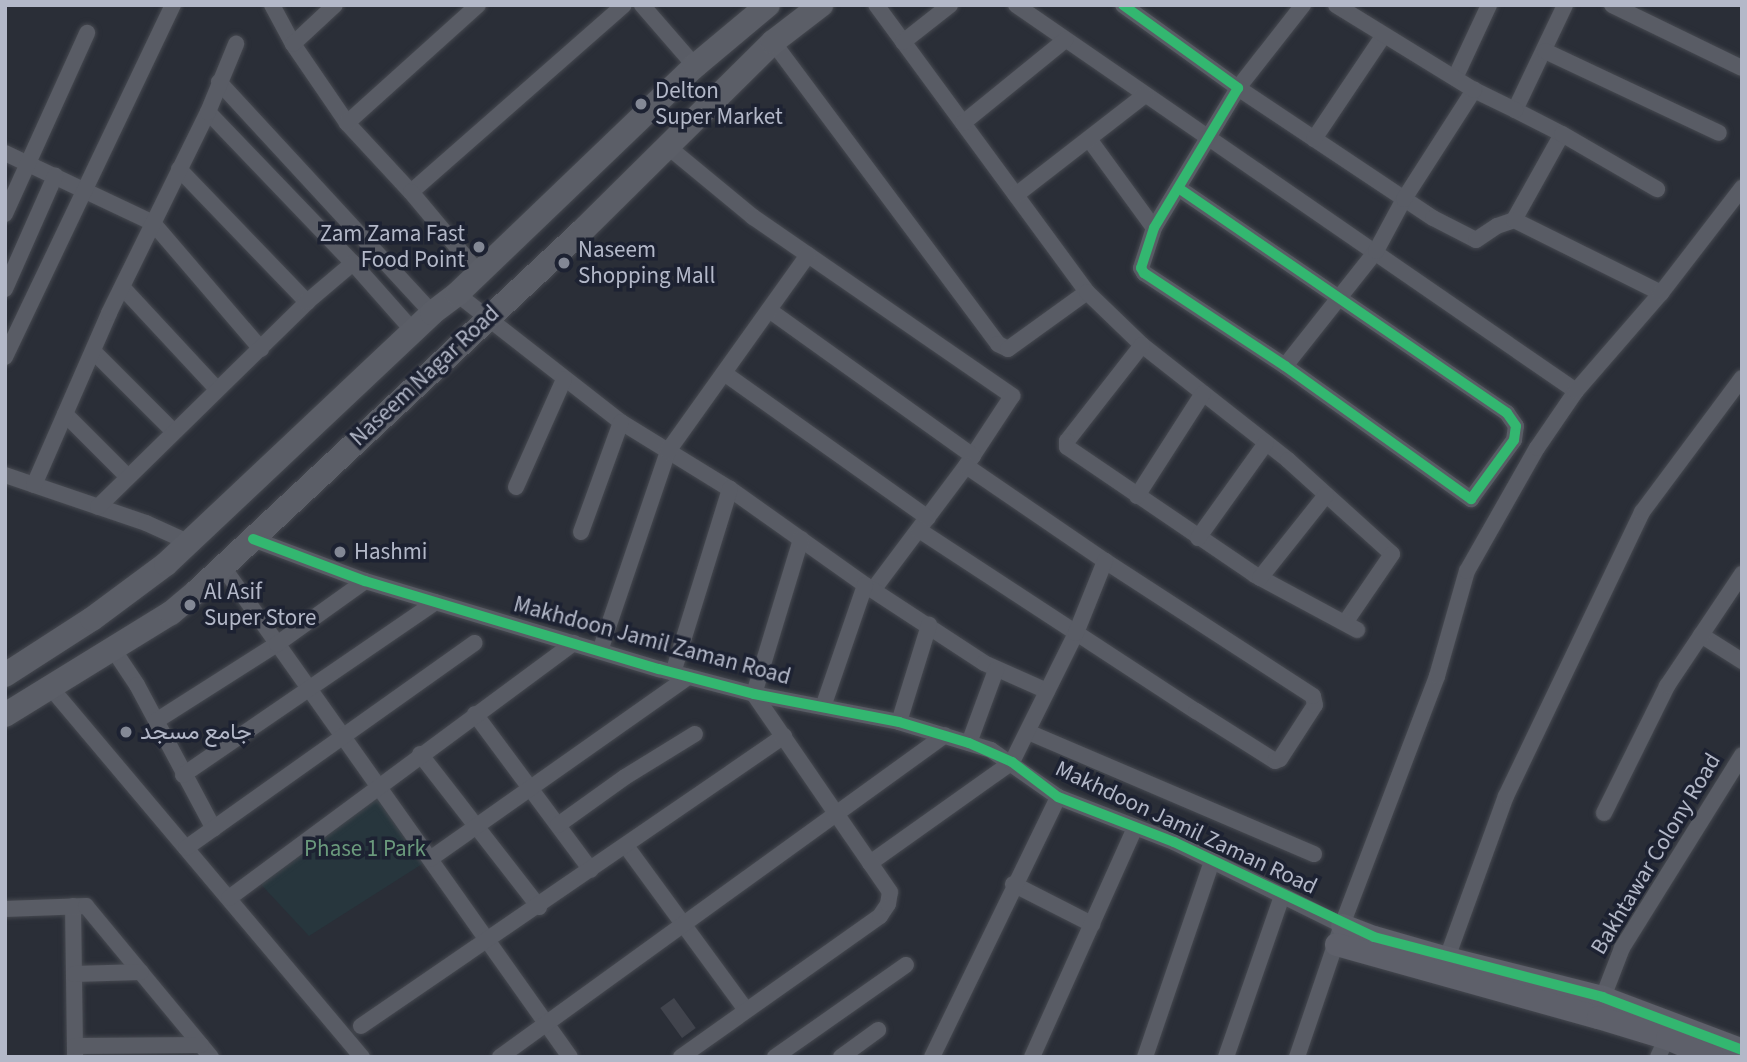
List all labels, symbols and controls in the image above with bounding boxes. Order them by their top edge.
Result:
place label: Delton Super Market [655,77,783,131]
marker: Delton Super Market [633,96,649,112]
place label: Zam Zama Fast Food Point [320,220,465,274]
place label: Naseem Shopping Mall [578,236,715,290]
marker: Zam Zama Fast Food Point [471,239,487,255]
marker: Naseem Shopping Mall [556,255,572,271]
street label: Naseem Nagar Road [345,300,505,452]
place label: Hashmi [354,538,427,566]
marker: Hashmi [332,544,348,560]
place label: Al Asif Super Store [204,578,316,632]
street label: Makhdoon Jamil Zaman Road [510,591,794,691]
marker: Al Asif Super Store [182,597,198,613]
place label: جامع مسجد [140,718,252,746]
marker: جامع مسجد [118,724,134,740]
street label: Bakhtawar Colony Road [1585,748,1727,960]
street label: Makhdoon Jamil Zaman Road [1051,755,1321,901]
park label: Phase 1 Park [304,835,426,863]

